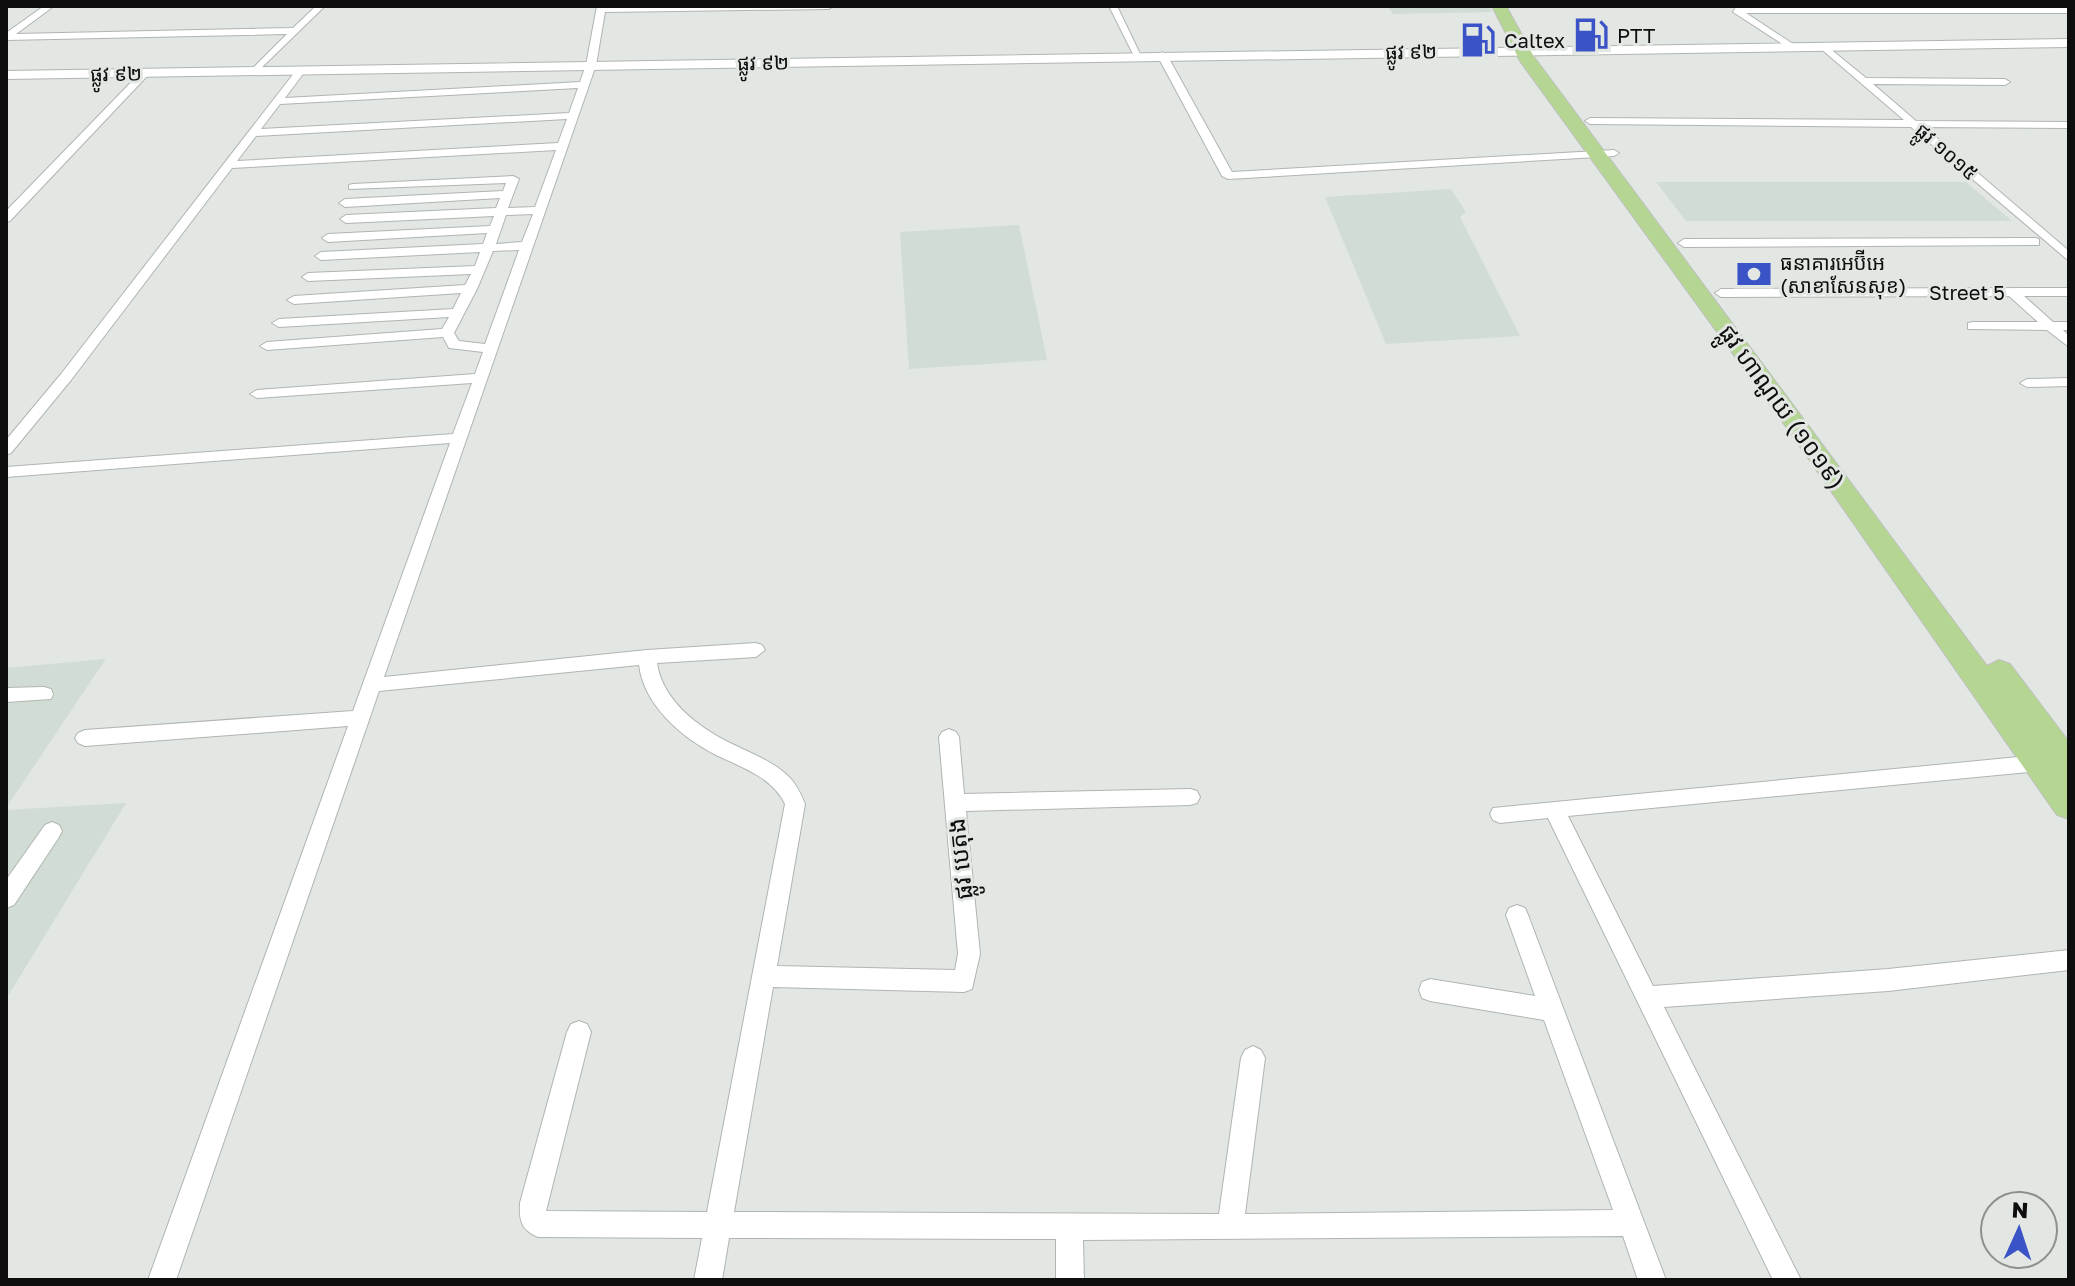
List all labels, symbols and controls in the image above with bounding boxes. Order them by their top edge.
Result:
fuel station icon: PTT [1572,16,1610,54]
fuel station icon: Caltex [1459,21,1497,59]
place label: PTT [1617,23,1656,47]
place label: Caltex [1504,28,1565,52]
street label: ផ្លូវ ៩២ [1385,39,1437,71]
street label: ផ្លូវ ៩២ [737,50,789,82]
street label: ផ្លូវ ៩២ [90,61,142,93]
street label: ផ្លូវ ១០១៥ [1906,117,1983,191]
place label: ធនាគារអេប៊ីអេ (សាខាសែនសុខ) [1780,249,1906,300]
bank icon: ធនាគារអេប៊ីអេ (សាខាសែនសុខ) [1735,255,1773,293]
street label: Street 5 [1929,280,2005,304]
street label: ផ្លូវ ហាណូយ (១០១៩) [1706,318,1852,499]
street label: ផ្លូវ បេតុង [940,816,987,901]
north arrow [1979,1190,2059,1270]
text: N [2011,1196,2029,1223]

